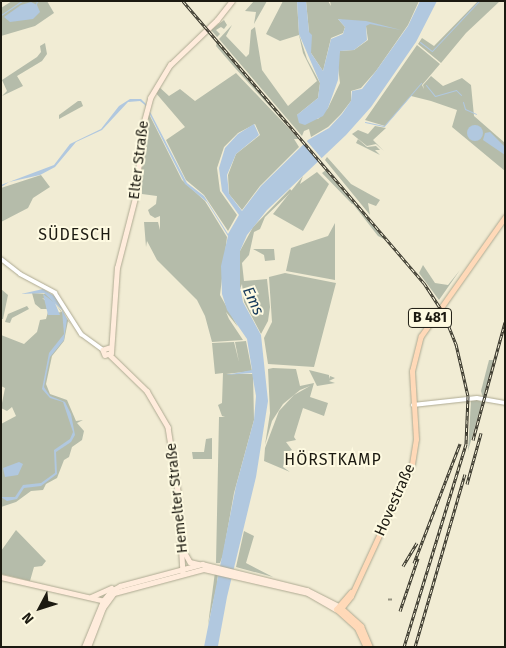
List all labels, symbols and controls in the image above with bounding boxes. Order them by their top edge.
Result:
street label: Elter Straße [125,119,153,201]
district label: SÜDESCH [37,225,113,245]
water label: Ems [238,284,268,318]
road number: B 481 [408,306,452,330]
street label: Hemelter Straße [162,442,192,554]
district label: HÖRSTKAMP [283,450,383,470]
street label: Hovestraße [371,461,419,539]
north arrow [15,583,65,633]
text: N [19,609,38,627]

